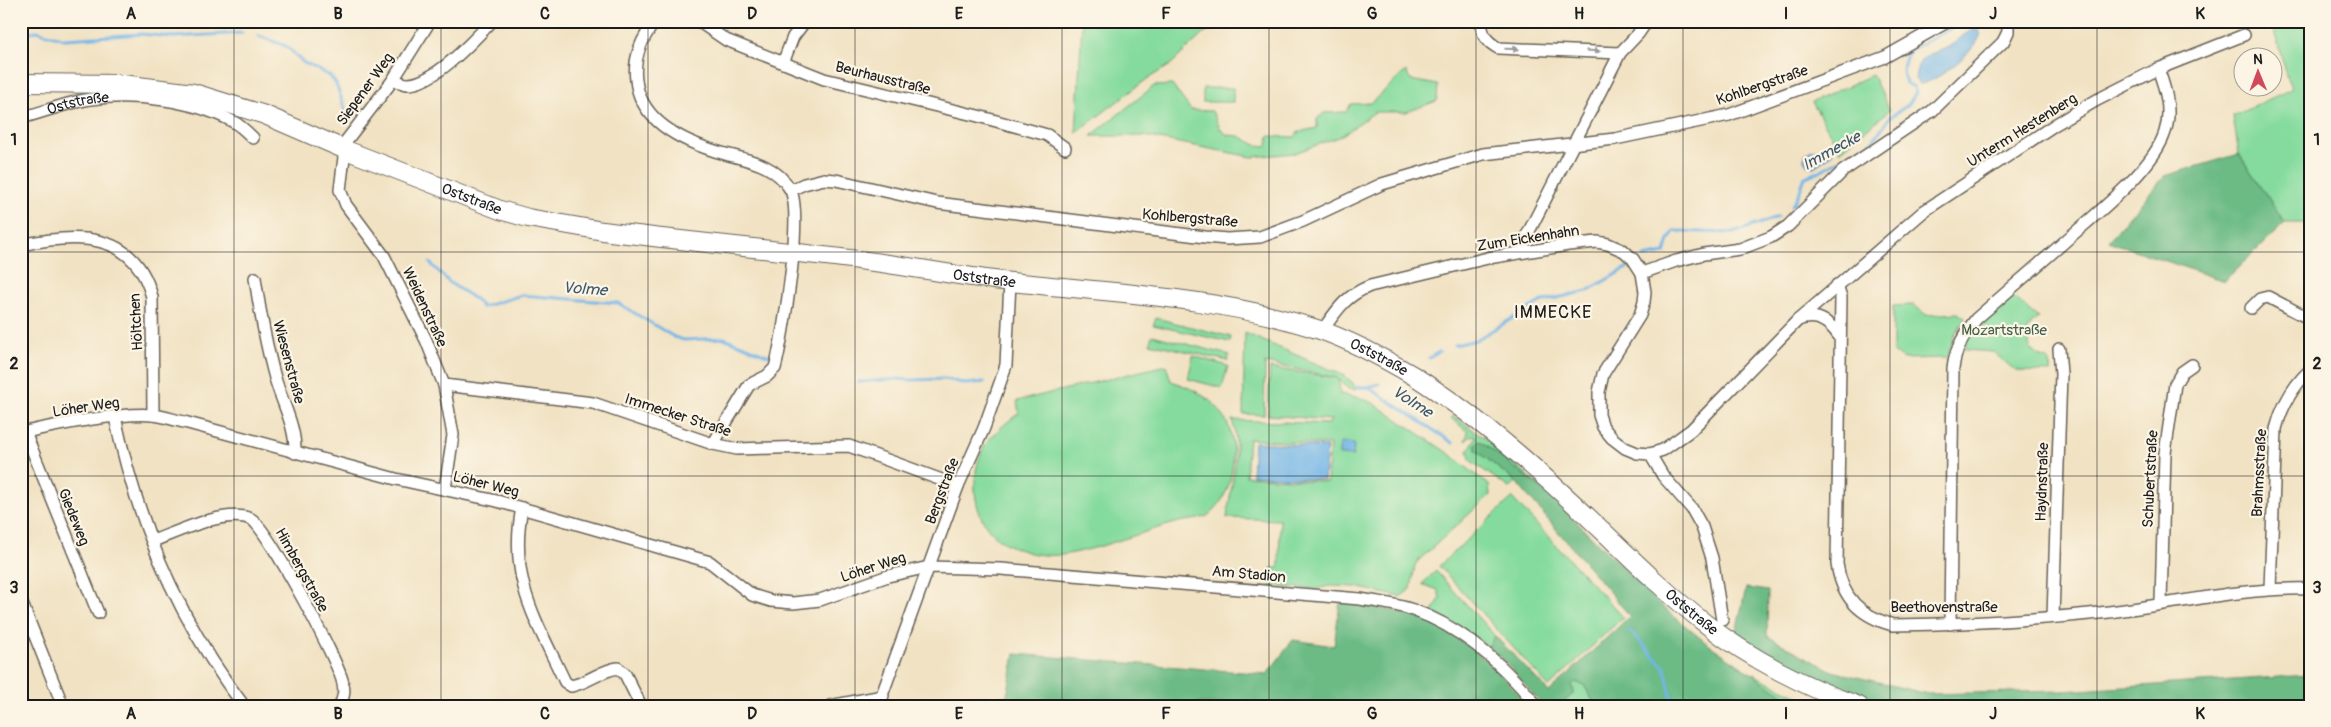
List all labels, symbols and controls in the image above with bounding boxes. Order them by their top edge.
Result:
text: A [126,4,137,24]
text: B [333,4,343,24]
text: C [540,4,550,24]
text: D [747,4,757,24]
text: E [955,4,964,24]
text: F [1161,4,1171,24]
text: G [1367,4,1378,24]
text: H [1574,4,1584,24]
text: I [1784,4,1788,24]
text: J [1989,4,1997,24]
text: K [2195,4,2205,24]
one-way arrow [1504,45,1520,53]
one-way arrow [1585,48,1601,56]
north arrow [2234,48,2284,98]
street label: Siepener Weg [333,49,398,129]
text: N [2253,51,2263,68]
street label: Beurhausstraße [833,57,933,100]
street label: Kohlbergstraße [1714,61,1811,110]
street label: Oststraße [45,88,110,120]
street label: Unterm Hestenberg [1964,89,2081,172]
water label: Immecke [1799,126,1866,175]
text: 1 [11,130,17,150]
text: 1 [2314,130,2320,150]
street label: Oststraße [439,179,505,220]
street label: Kohlbergstraße [1141,205,1239,232]
street label: Zum Eickenhahn [1476,221,1581,256]
street label: Weidenstraße [398,264,452,351]
street label: Oststraße [952,265,1017,292]
water label: Volme [562,277,610,301]
street label: Höltchen [126,293,147,351]
district label: IMMECKE [1514,301,1592,324]
street label: Wiesenstraße [268,318,309,406]
park label: Mozartstraße [1961,321,2047,340]
street label: Oststraße [1347,334,1412,381]
text: 2 [10,354,19,374]
text: 2 [2313,354,2322,374]
water label: Volme [1389,381,1438,423]
street label: Immecker Straße [622,389,734,442]
street label: Löher Weg [51,393,121,422]
street label: Brahmsstraße [2248,428,2271,518]
street label: Schubertstraße [2138,429,2163,528]
street label: Haydnstraße [2032,442,2053,522]
street label: Bergstraße [921,455,964,527]
street label: Löher Weg [451,467,521,502]
street label: Giedeweg [53,486,94,549]
street label: Himbergstraße [271,525,333,616]
street label: Löher Weg [838,548,908,587]
street label: Am Stadion [1211,562,1287,587]
text: 3 [10,578,19,598]
text: 3 [2313,578,2322,598]
street label: Oststraße [1661,585,1722,640]
street label: Beethovenstraße [1890,598,1998,617]
text: A [126,704,137,724]
text: B [333,704,343,724]
text: C [540,704,550,724]
text: D [747,704,757,724]
text: E [955,704,964,724]
text: F [1161,704,1171,724]
text: G [1367,704,1378,724]
text: H [1574,704,1584,724]
text: I [1784,704,1788,724]
text: J [1989,704,1997,724]
text: K [2195,704,2205,724]

